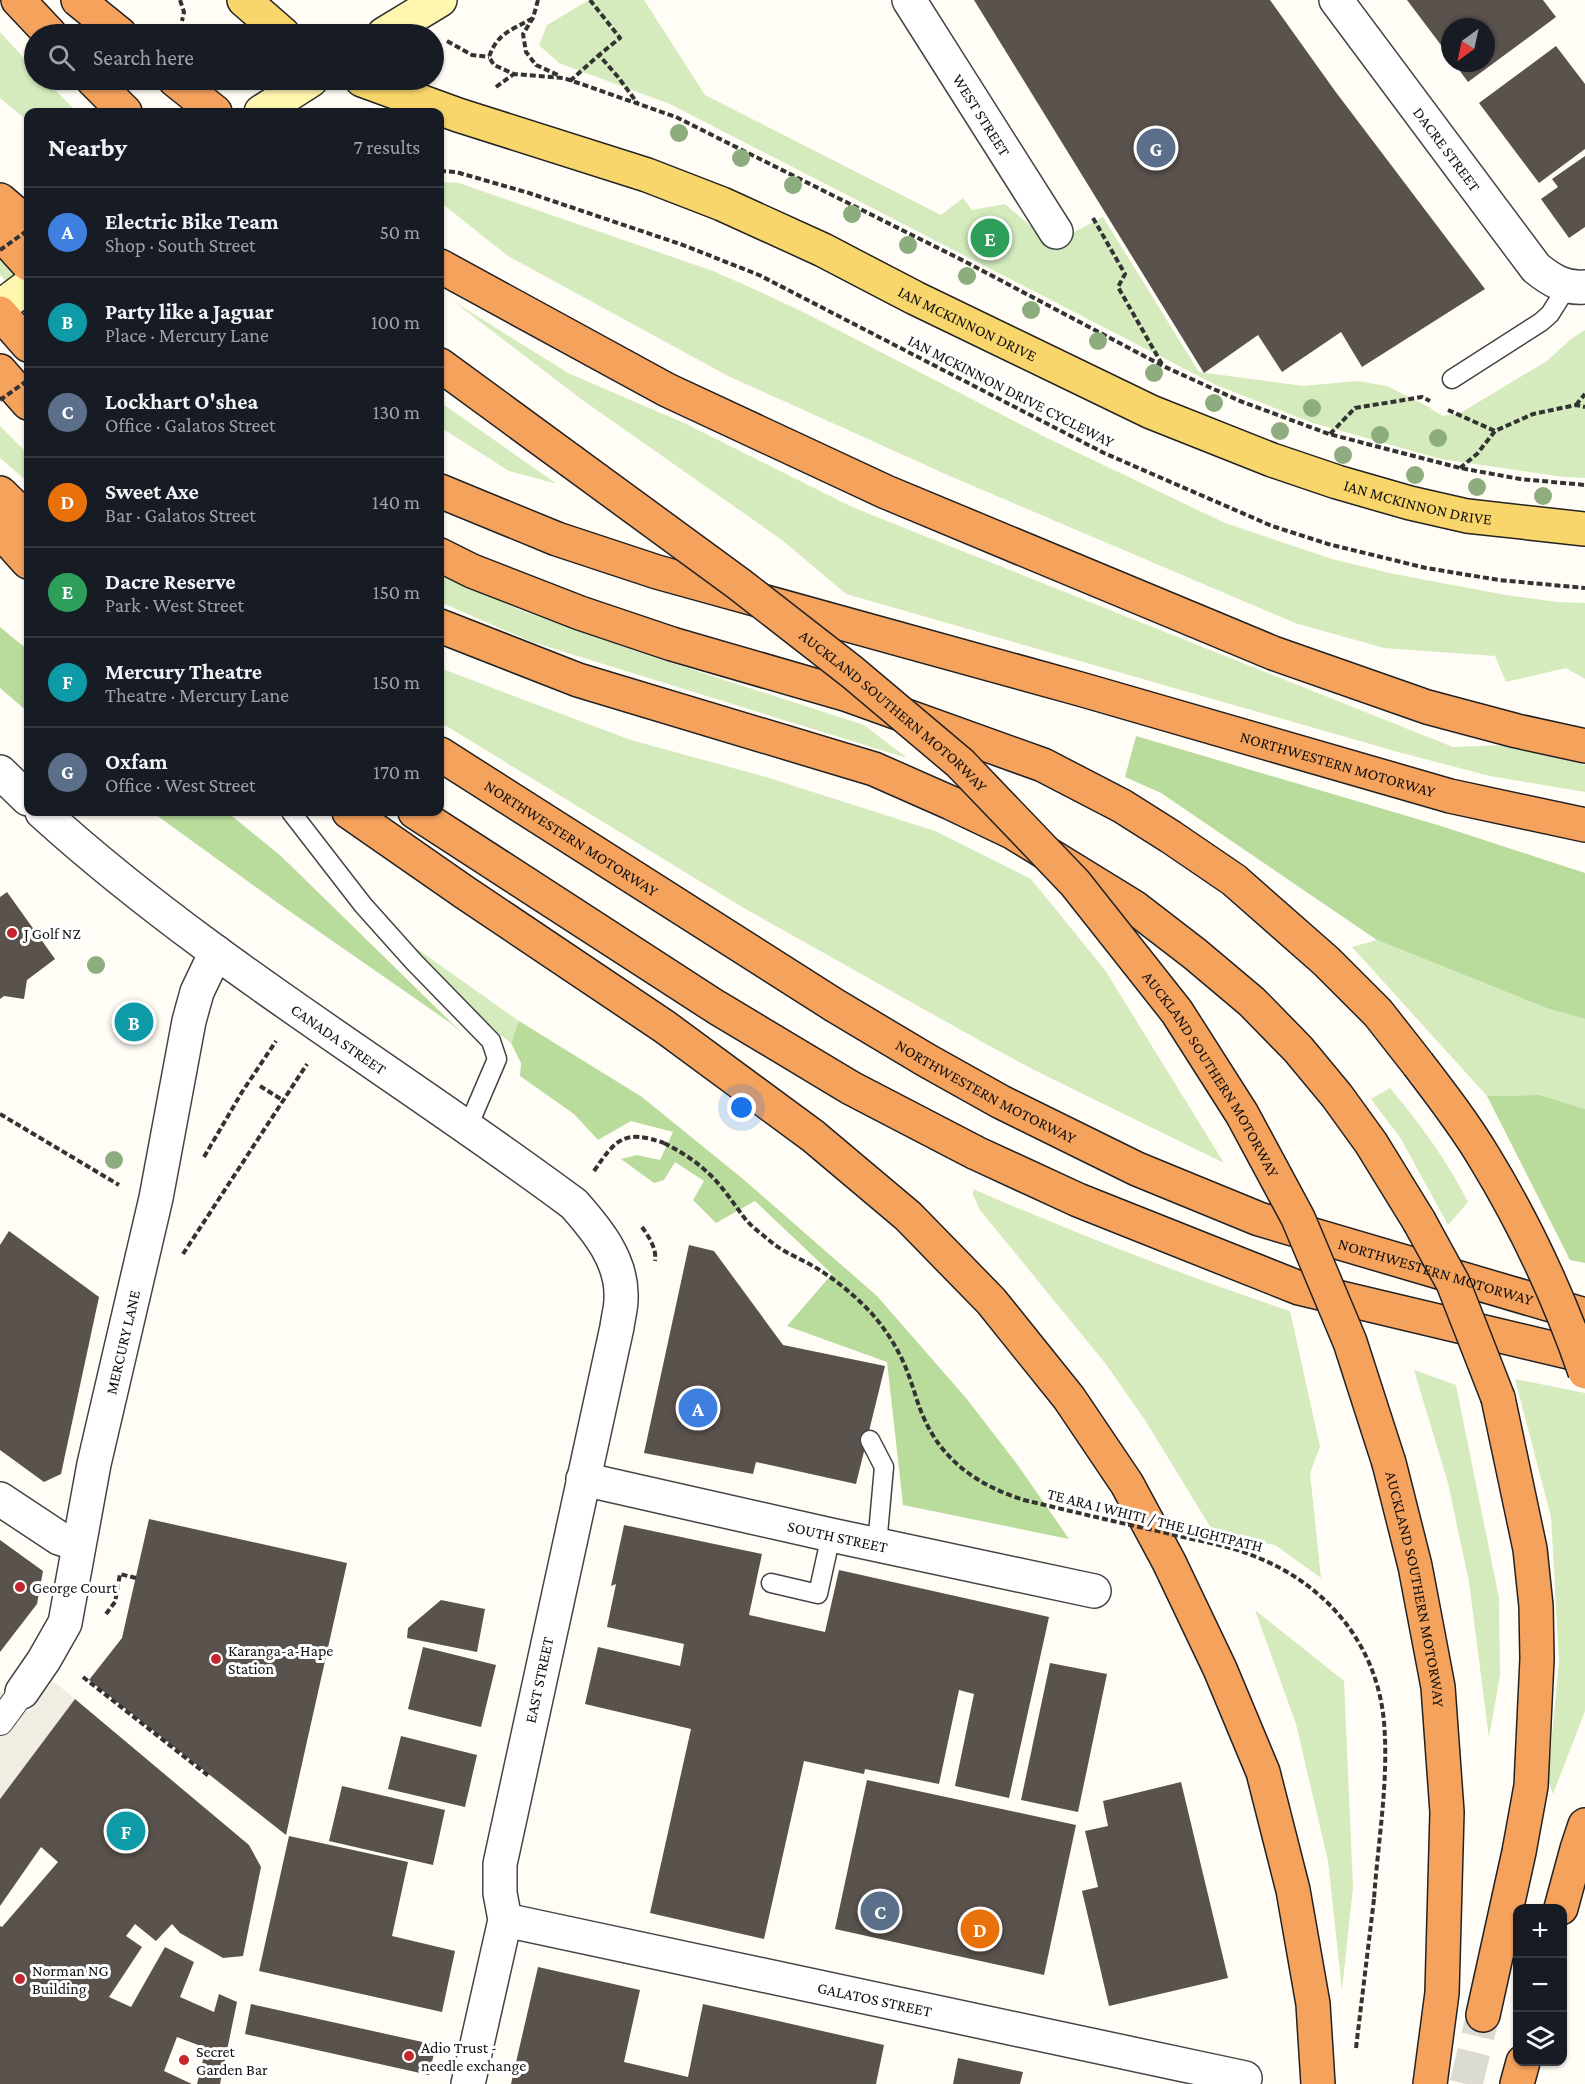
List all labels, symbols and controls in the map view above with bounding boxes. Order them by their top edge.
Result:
north arrow [1441,18,1495,72]
search box [24,24,444,90]
icon: search [45,41,78,74]
text: Search here [93,45,194,70]
street label: WEST STREET [950,71,1014,159]
street label: DACRE STREET [1410,104,1484,195]
pin: G [1136,126,1176,170]
text: Nearby [48,133,127,162]
text: 7 results [354,136,420,158]
text: Electric Bike Team [105,209,279,234]
pin: E [970,216,1010,260]
text: A [62,221,73,243]
text: 50 m [379,221,420,243]
text: Shop · South Street [105,234,256,256]
street label: IAN MCKINNON DRIVE [896,282,1040,364]
text: Party like a Jaguar [105,299,274,324]
text: B [62,311,73,333]
text: 100 m [371,311,420,333]
text: Place · Mercury Lane [105,324,269,346]
street label: IAN MCKINNON DRIVE CYCLEWAY [905,331,1117,451]
text: Lockhart O'shea [105,389,258,414]
text: C [61,401,74,423]
text: 130 m [373,401,420,423]
text: Office · Galatos Street [105,414,276,436]
street label: IAN MCKINNON DRIVE [1342,476,1493,527]
text: Sweet Axe [105,479,199,504]
text: D [61,491,74,513]
text: 140 m [372,491,420,513]
text: Bar · Galatos Street [105,504,256,526]
text: Dacre Reserve [105,569,235,594]
text: E [62,581,73,603]
text: 150 m [373,581,420,603]
text: Park · West Street [105,594,244,616]
street label: AUCKLAND SOUTHERN MOTORWAY [796,626,991,795]
text: Mercury Theatre [105,659,262,684]
text: F [62,671,73,693]
text: 150 m [373,671,420,693]
text: Theatre · Mercury Lane [105,684,289,706]
street label: NORTHWESTERN MOTORWAY [1238,727,1438,800]
text: Oxfam [105,749,168,774]
text: G [61,761,74,783]
text: 170 m [373,761,420,783]
text: Office · West Street [105,774,256,796]
street label: NORTHWESTERN MOTORWAY [482,776,662,900]
place label: J Golf NZ [22,925,81,943]
marker: J Golf NZ [5,926,19,940]
street label: AUCKLAND SOUTHERN MOTORWAY [1140,968,1283,1180]
pin: B [114,1000,154,1044]
street label: CANADA STREET [288,1000,390,1078]
street label: NORTHWESTERN MOTORWAY [893,1036,1080,1146]
your location [727,1093,756,1122]
street label: NORTHWESTERN MOTORWAY [1336,1234,1536,1308]
street label: MERCURY LANE [102,1288,143,1396]
pin: A [678,1386,718,1430]
street label: AUCKLAND SOUTHERN MOTORWAY [1383,1469,1448,1708]
street label: TE ARA I WHITI / THE LIGHTPATH [1046,1485,1264,1555]
street label: SOUTH STREET [786,1517,889,1555]
place label: George Court [32,1579,118,1597]
marker: George Court [13,1580,27,1594]
street label: EAST STREET [522,1635,557,1725]
place label: Karanga-a-Hape Station [228,1642,333,1677]
marker: Karanga-a-Hape Station [209,1652,223,1666]
pin: F [106,1808,146,1854]
pin: C [860,1888,900,1934]
map controls [1513,1904,1567,2066]
button: + [1513,1904,1567,1958]
pin: D [960,1906,1000,1952]
button: − [1513,1958,1567,2012]
place label: Norman NG Building [32,1962,109,1998]
marker: Norman NG Building [13,1972,27,1986]
street label: GALATOS STREET [816,1978,934,2019]
button: layers [1513,2012,1567,2066]
place label: Adio Trust - needle exchange [421,2039,526,2075]
place label: Secret Garden Bar [196,2043,268,2078]
marker: Adio Trust - needle exchange [402,2049,416,2063]
marker: Secret Garden Bar [177,2053,191,2067]

